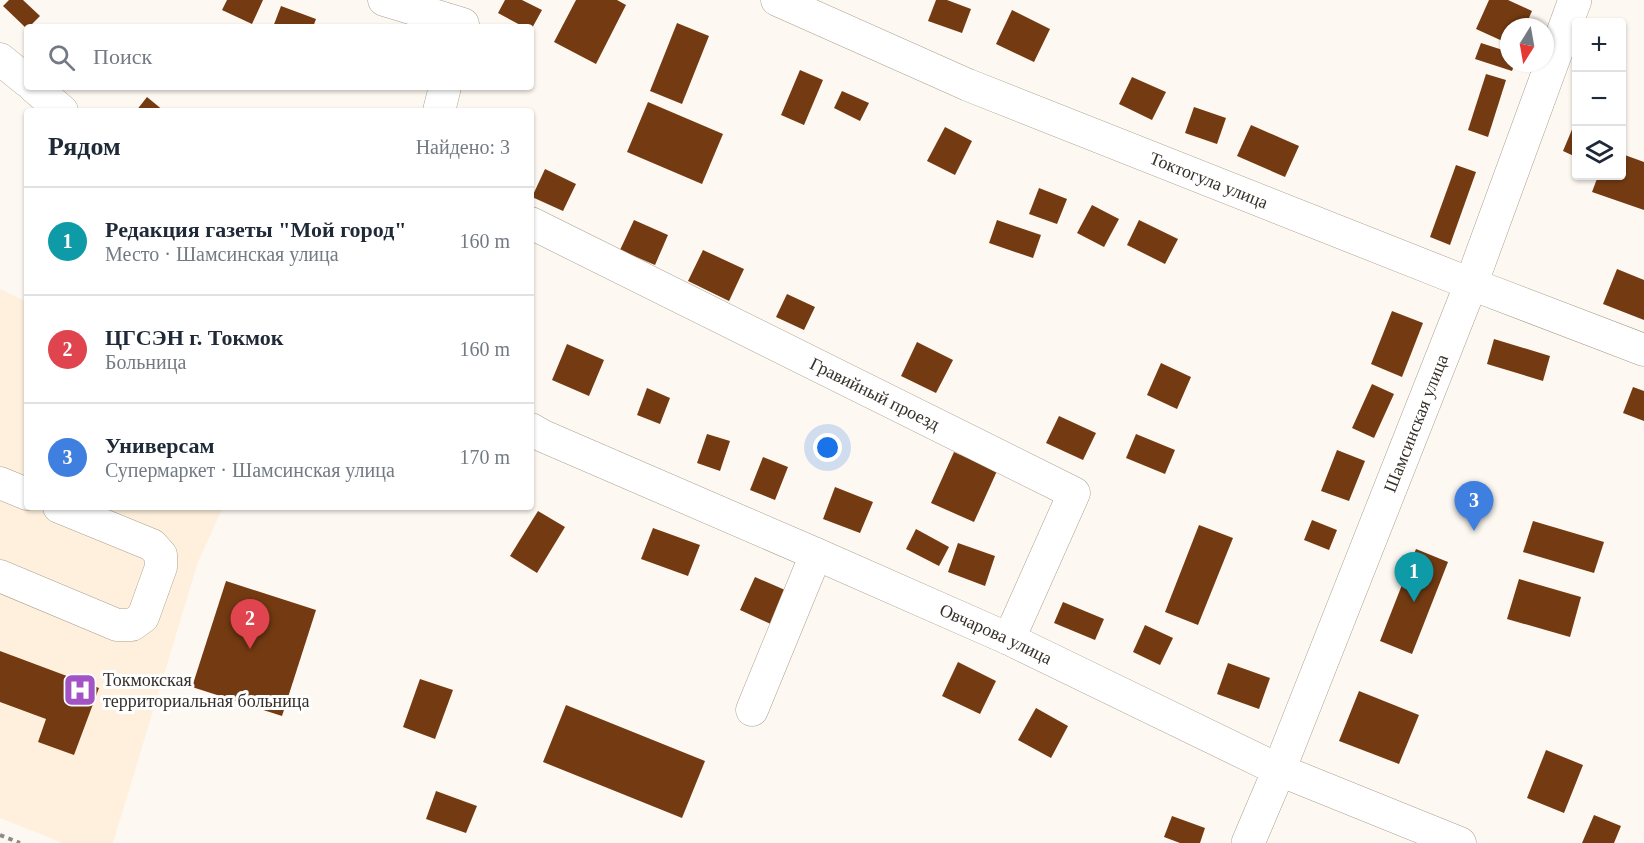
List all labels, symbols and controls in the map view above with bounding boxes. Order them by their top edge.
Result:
north arrow [1500,18,1554,72]
map controls [1572,18,1626,180]
button: + [1572,18,1626,72]
search box [24,24,534,90]
icon: search [45,41,78,74]
text: Поиск [93,44,152,69]
button: − [1572,72,1626,126]
button: layers [1572,126,1626,180]
text: Рядом [48,132,121,161]
text: Найдено: 3 [416,136,510,158]
street label: Токтогула улица [1147,148,1271,213]
text: Редакция газеты "Мой город" [105,217,407,242]
text: 1 [63,230,73,252]
text: 160 m [459,230,510,252]
text: Место · Шамсинская улица [105,243,339,265]
text: ЦГСЭН г. Токмок [105,325,283,350]
text: 2 [63,338,73,360]
text: 160 m [459,338,510,360]
text: Больница [105,351,186,373]
street label: Шамсинская улица [1380,352,1452,495]
street label: Гравийный проезд [807,353,943,435]
text: Универсам [105,433,215,458]
your location [813,433,842,462]
text: 3 [63,446,73,468]
text: 170 m [459,446,510,468]
text: Супермаркет · Шамсинская улица [105,459,395,481]
pin: 3 [1454,482,1494,531]
pin: 1 [1394,552,1434,602]
pin: 2 [230,600,270,649]
street label: Овчарова улица [937,600,1055,668]
place label: Токмокская территориальная больница [103,670,310,711]
hospital icon: Токмокская территориальная больница [62,672,98,708]

